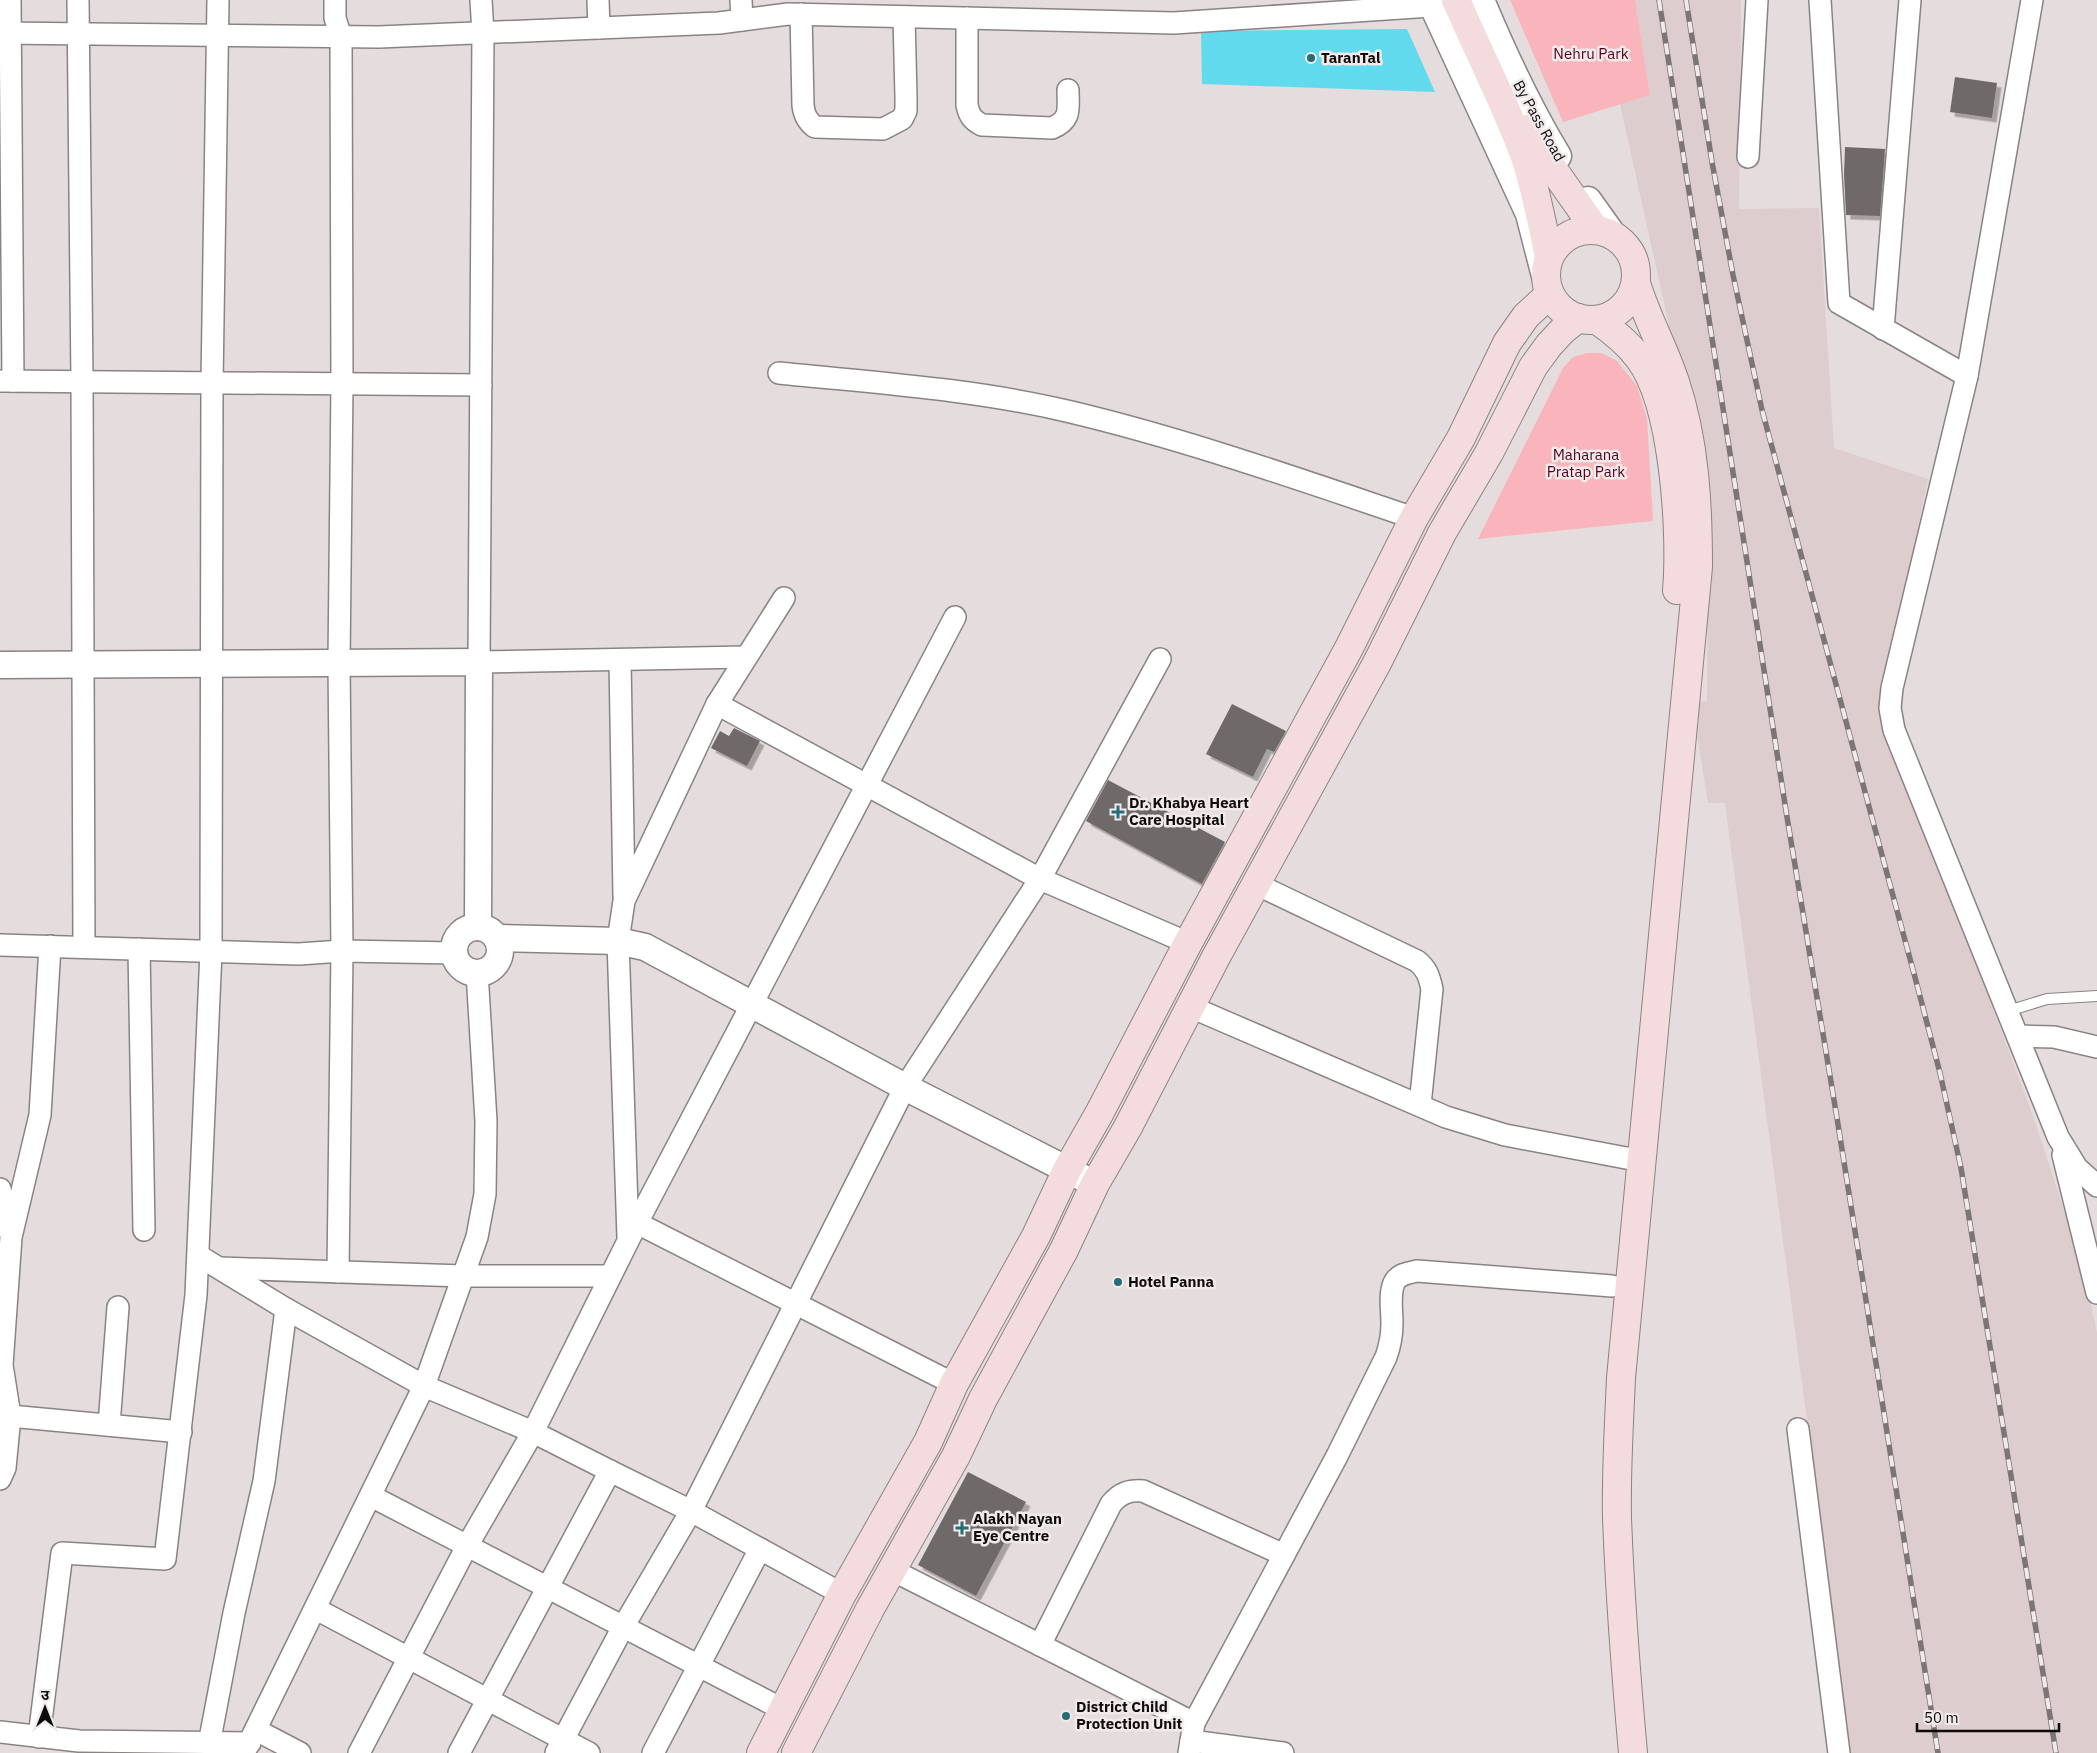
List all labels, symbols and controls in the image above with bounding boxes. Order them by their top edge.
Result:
park label: Nehru Park [1553,44,1629,63]
place label: TaranTal [1321,48,1381,67]
marker: TaranTal [1305,52,1317,64]
street label: By Pass Road [1509,77,1570,165]
park label: Maharana Pratap Park [1547,445,1625,481]
place label: Dr. Khabya Heart Care Hospital [1129,793,1249,829]
marker: Dr. Khabya Heart Care Hospital [1111,805,1125,819]
place label: Hotel Panna [1128,1272,1214,1291]
marker: Hotel Panna [1112,1276,1124,1288]
place label: Alakh Nayan Eye Centre [973,1509,1062,1545]
marker: Alakh Nayan Eye Centre [955,1521,969,1535]
north arrow [20,1683,70,1733]
text: उ [41,1686,50,1704]
place label: District Child Protection Unit [1076,1697,1183,1733]
scale bar [1917,1700,2060,1732]
text: 50 m [1924,1708,1959,1727]
marker: District Child Protection Unit [1060,1710,1072,1722]

